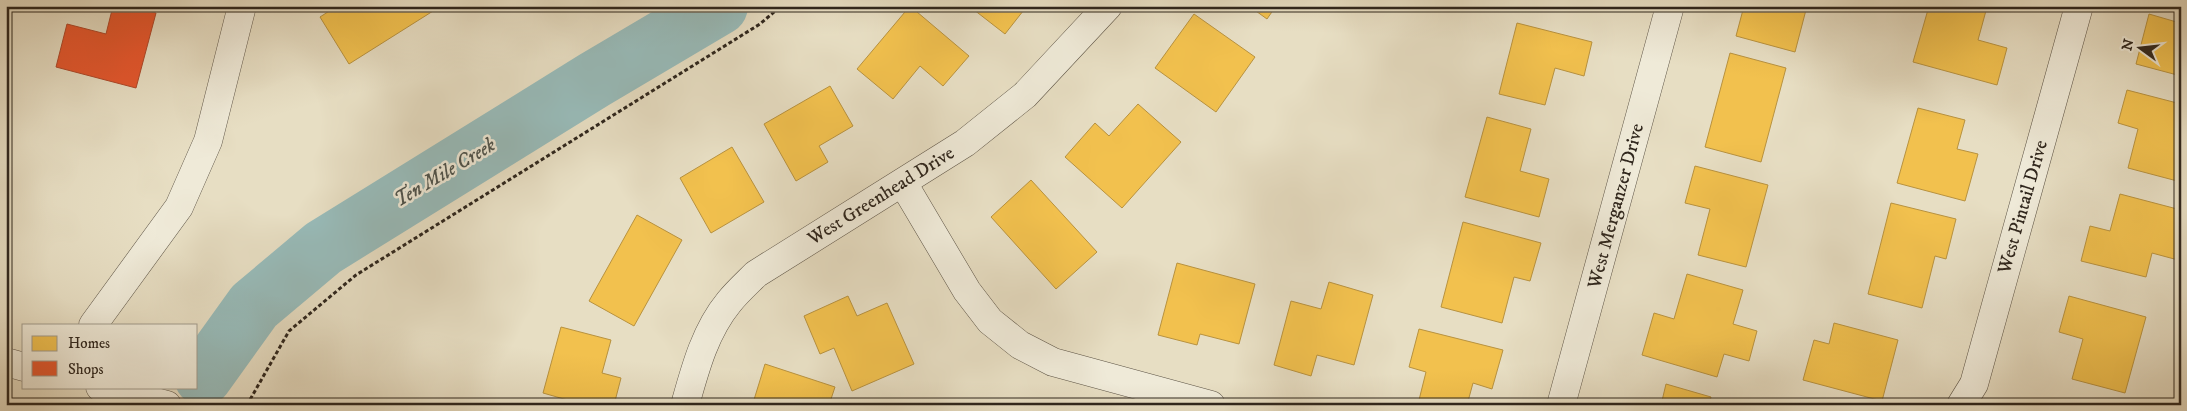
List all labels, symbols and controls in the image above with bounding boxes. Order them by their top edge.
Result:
north arrow [2114,22,2164,72]
text: N [2118,37,2139,53]
street label: West Merganzer Drive [1583,121,1649,292]
water label: Ten Mile Creek [390,133,501,213]
street label: West Pintail Drive [1993,137,2053,277]
street label: West Greenhead Drive [803,142,959,251]
legend [22,324,198,388]
text: Homes [68,334,110,353]
text: Shops [68,360,104,379]

